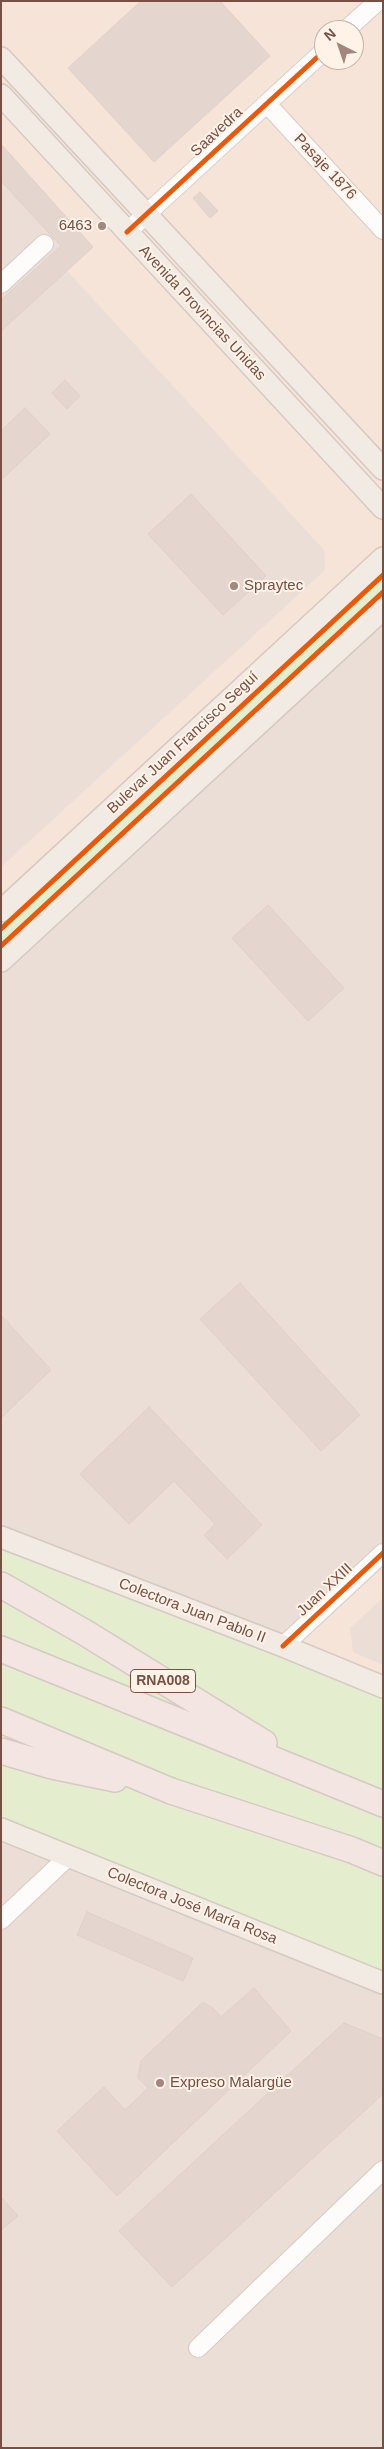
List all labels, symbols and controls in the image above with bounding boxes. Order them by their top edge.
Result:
north arrow [314,20,364,70]
text: N [321,25,339,44]
street label: Saavedra [187,104,247,160]
street label: Pasaje 1876 [290,130,360,204]
place label: 6463 [59,217,92,235]
marker: 6463 [96,220,108,232]
street label: Avenida Provincias Unidas [135,242,269,384]
place label: Spraytec [244,577,303,595]
marker: Spraytec [228,580,240,592]
street label: Bulevar Juan Francisco Seguí [104,668,262,818]
street label: Juan XXIII [294,1560,356,1620]
street label: Colectora Juan Pablo II [116,1575,268,1647]
road number: RNA008 [130,1670,196,1692]
street label: Colectora José María Rosa [104,1864,280,1948]
place label: Expreso Malargüe [170,2074,292,2092]
marker: Expreso Malargüe [154,2077,166,2089]

